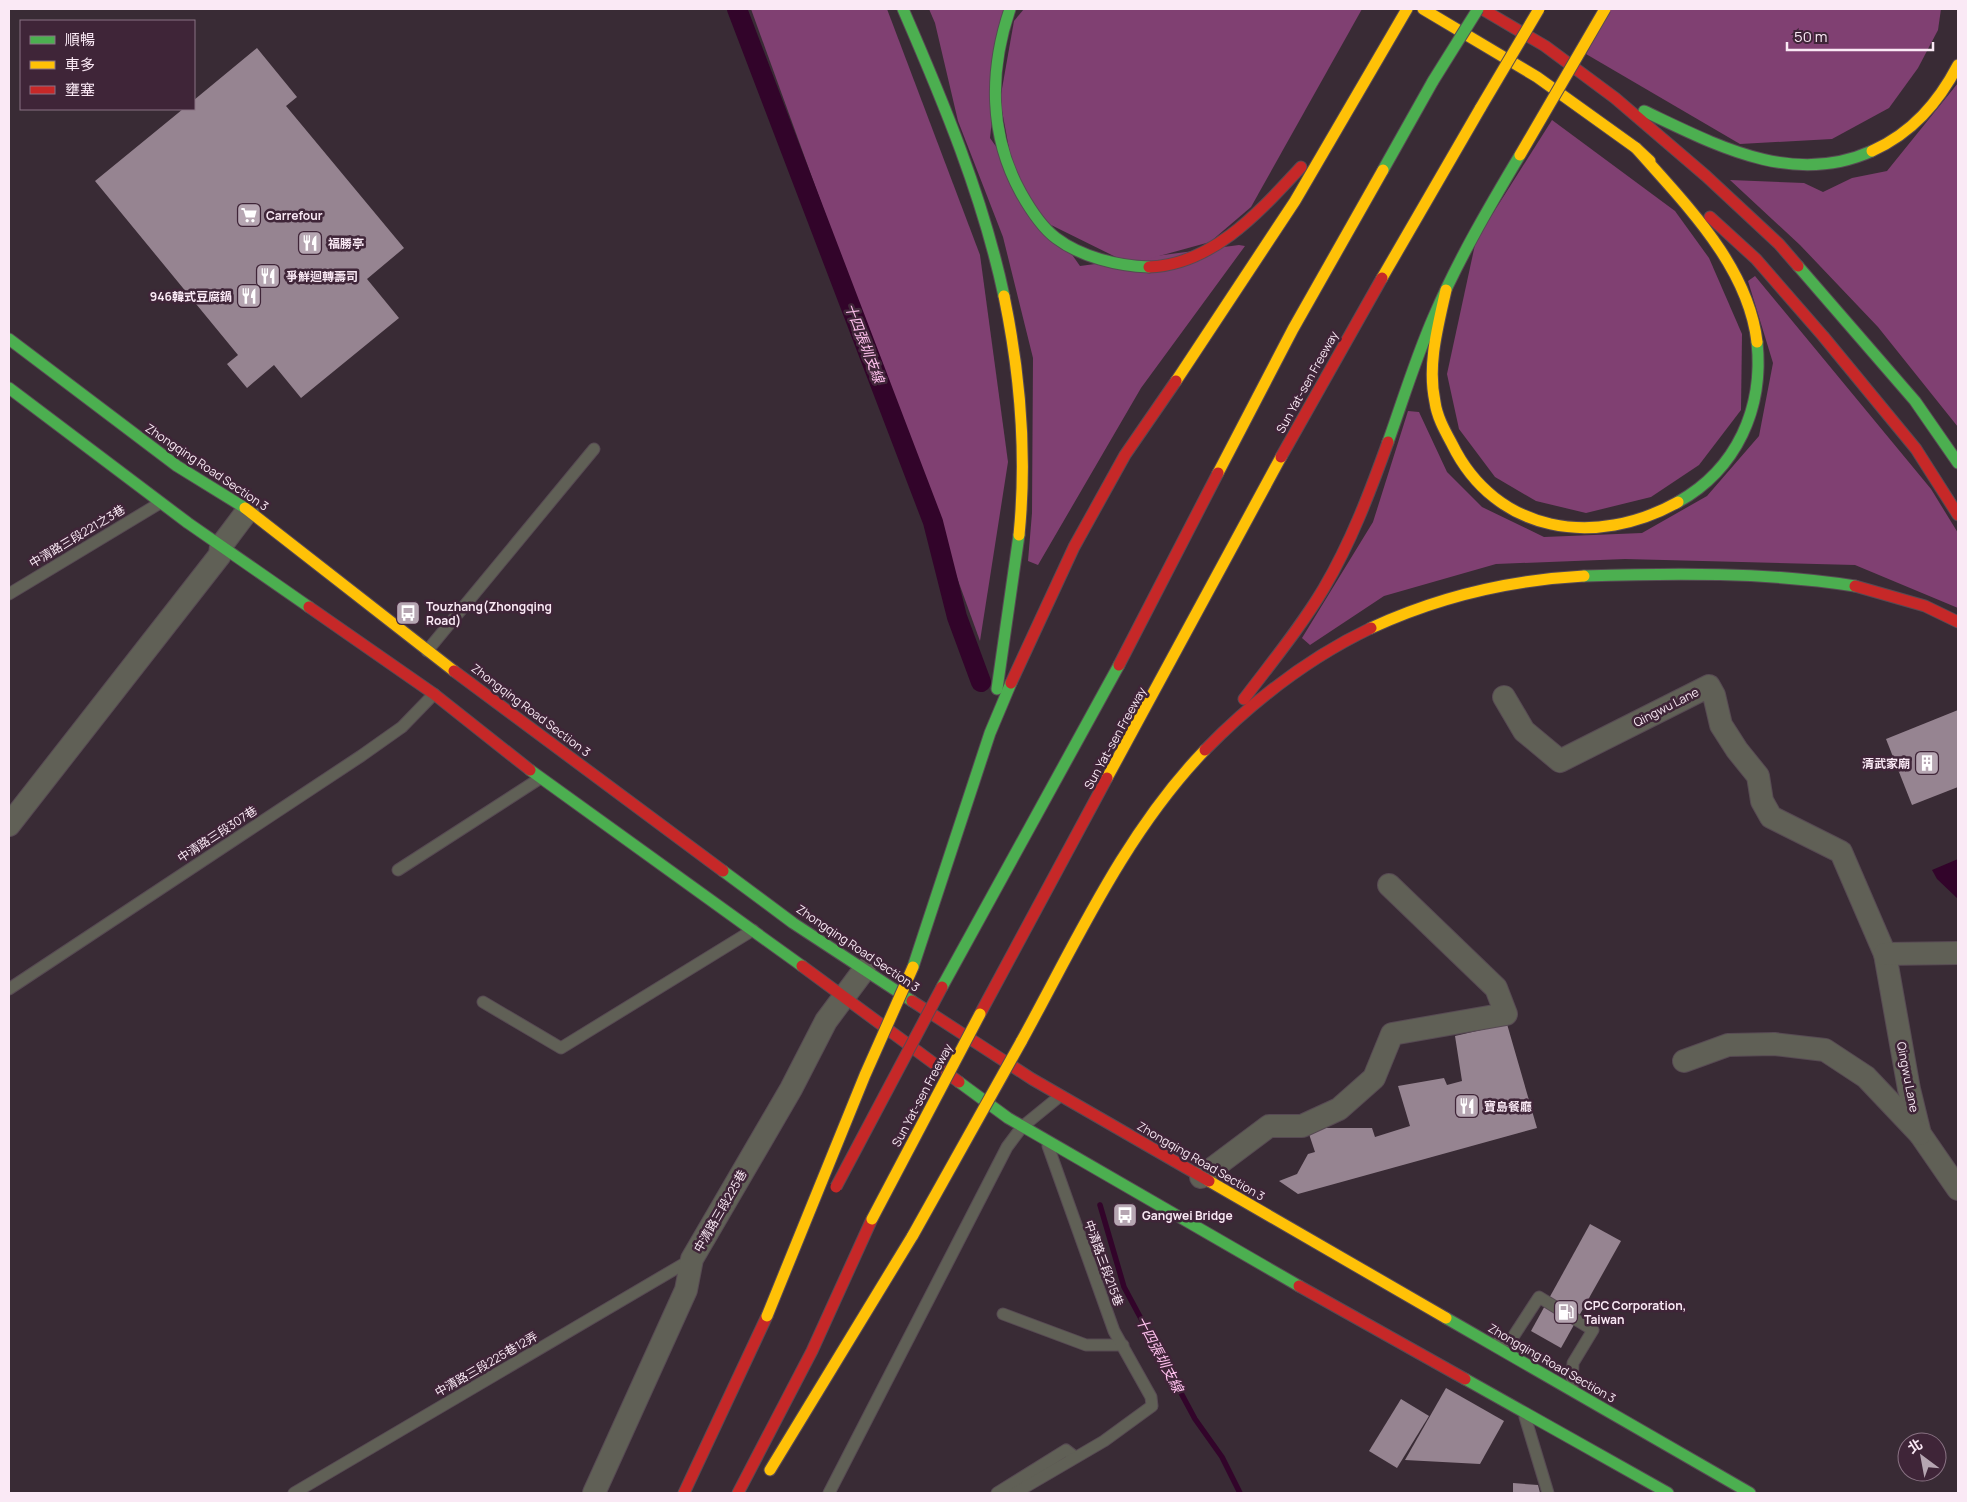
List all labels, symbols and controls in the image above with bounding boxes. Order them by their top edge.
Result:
legend [20,20,195,110]
scale bar [1787,20,1933,52]
text: 50 m [1794,26,1828,47]
text: 順暢 [65,29,95,50]
text: 車多 [65,54,95,75]
text: 壅塞 [65,79,95,100]
supermarket icon: Carrefour [236,202,262,228]
place label: Carrefour [266,207,323,224]
restaurant icon: 福勝亭 [297,230,323,256]
place label: 福勝亭 [328,235,364,252]
restaurant icon: 爭鮮迴轉壽司 [255,263,281,289]
place label: 爭鮮迴轉壽司 [286,268,358,285]
restaurant icon: 946韓式豆腐鍋 [236,283,262,309]
place label: 946韓式豆腐鍋 [150,288,232,305]
water label: 十四張圳支線 [841,300,890,387]
street label: Sun Yat-sen Freeway [1272,327,1343,436]
street label: Zhongqing Road Section 3 [142,419,272,515]
street label: 中清路三段221之3巷 [26,501,128,571]
place label: Touzhang(Zhongqing Road) [426,598,552,629]
bus stop icon: Touzhang(Zhongqing Road) [395,600,421,626]
street label: Zhongqing Road Section 3 [468,660,594,760]
street label: Sun Yat-sen Freeway [1080,683,1151,792]
street label: Qingwu Lane [1630,683,1702,731]
building icon: 清武家廟 [1914,750,1940,776]
place label: 清武家廟 [1862,755,1910,772]
street label: 中清路三段307巷 [174,802,260,866]
street label: Zhongqing Road Section 3 [793,900,923,996]
street label: Sun Yat-sen Freeway [888,1040,957,1150]
street label: Qingwu Lane [1893,1040,1923,1114]
restaurant icon: 寶島餐廳 [1454,1093,1480,1119]
place label: 寶島餐廳 [1484,1098,1532,1115]
street label: Zhongqing Road Section 3 [1134,1117,1268,1205]
street label: 中清路三段225巷 [689,1167,751,1255]
bus stop icon: Gangwei Bridge [1112,1202,1138,1228]
place label: Gangwei Bridge [1142,1207,1233,1224]
street label: 中清路三段215巷 [1081,1218,1127,1308]
place label: CPC Corporation, Taiwan [1584,1297,1686,1328]
fuel station icon: CPC Corporation, Taiwan [1553,1299,1579,1325]
water label: 十四張圳支線 [1132,1312,1189,1397]
street label: Zhongqing Road Section 3 [1485,1319,1619,1407]
street label: 中清路三段225巷12弄 [431,1328,541,1400]
north arrow [1897,1432,1947,1482]
text: 北 [1904,1434,1926,1457]

